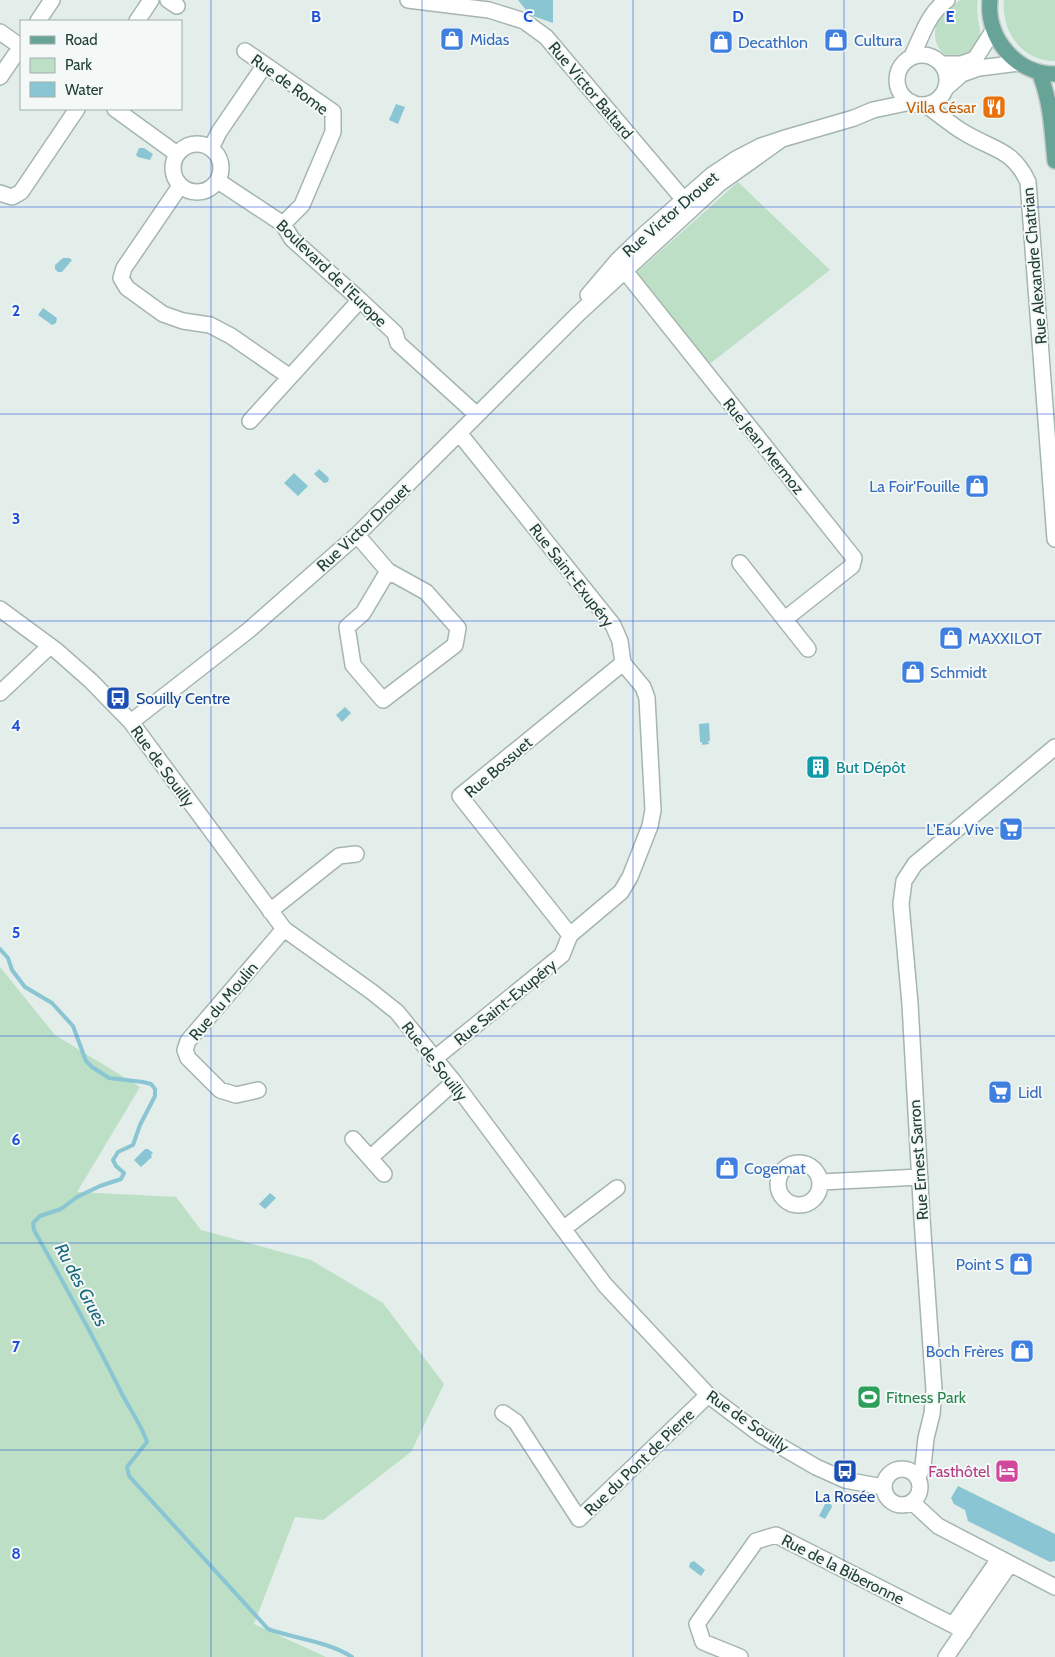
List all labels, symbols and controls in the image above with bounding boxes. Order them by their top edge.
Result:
text: B [311,7,321,26]
text: C [523,7,533,26]
text: D [732,7,744,26]
text: E [945,7,955,26]
legend [20,20,182,110]
shop icon: Midas [439,26,465,52]
shop icon: Cultura [823,27,849,53]
shop icon: Decathlon [708,29,734,55]
place label: Midas [470,30,510,49]
text: Road [65,31,98,49]
place label: Cultura [854,31,902,50]
place label: Decathlon [738,33,808,52]
street label: Rue Victor Baltard [544,38,637,143]
street label: Rue de Rome [247,50,332,119]
text: Park [65,56,92,74]
text: Water [65,81,103,99]
restaurant icon: Villa César [981,94,1007,120]
place label: Villa César [906,98,977,117]
street label: Rue Victor Drouet [619,167,723,261]
street label: Rue Alexandre Chatrian [1018,187,1051,345]
street label: Boulevard de l'Europe [272,216,391,331]
text: 2 [12,301,20,320]
street label: Rue Jean Mermoz [719,394,808,499]
shop icon: La Foir'Fouille [964,473,990,499]
place label: La Foir'Fouille [869,477,960,496]
street label: Rue Victor Drouet [313,479,414,575]
text: 3 [12,509,20,528]
street label: Rue Saint-Exupéry [525,520,618,631]
shop icon: MAXXILOT [938,625,964,651]
place label: MAXXILOT [968,629,1042,648]
shop icon: Schmidt [900,659,926,685]
place label: Schmidt [930,663,988,682]
bus stop icon: Souilly Centre [105,685,131,711]
place label: Souilly Centre [136,689,230,708]
text: 4 [11,716,21,735]
street label: Rue de Souilly [127,722,198,811]
street label: Rue Bossuet [461,733,536,802]
building icon: But Dépôt [805,754,831,780]
place label: But Dépôt [836,758,906,777]
supermarket icon: L'Eau Vive [998,816,1024,842]
place label: L'Eau Vive [926,820,994,839]
text: 5 [12,923,20,942]
street label: Rue Saint-Exupéry [450,955,560,1049]
street label: Rue du Moulin [185,958,262,1044]
street label: Rue de Souilly [398,1018,472,1105]
supermarket icon: Lidl [987,1079,1013,1105]
place label: Lidl [1018,1083,1042,1102]
street label: Rue Ernest Sarron [905,1099,932,1221]
text: 6 [12,1130,21,1149]
shop icon: Cogemat [714,1155,740,1181]
place label: Cogemat [744,1159,806,1178]
water label: Ru des Grues [50,1239,112,1331]
shop icon: Point S [1008,1251,1034,1277]
place label: Point S [956,1255,1004,1274]
text: 7 [12,1337,21,1356]
shop icon: Boch Frères [1009,1338,1035,1364]
place label: Boch Frères [926,1342,1004,1361]
sports icon: Fitness Park [856,1384,882,1410]
street label: Rue de Souilly [703,1386,792,1457]
place label: Fitness Park [886,1388,967,1407]
street label: Rue du Pont de Pierre [580,1405,698,1520]
bus stop icon: La Rosée [832,1458,858,1484]
hotel icon: Fasthôtel [994,1458,1020,1484]
place label: Fasthôtel [928,1462,990,1481]
place label: La Rosée [815,1487,875,1506]
street label: Rue de la Biberonne [778,1530,907,1609]
text: 8 [11,1544,21,1563]

